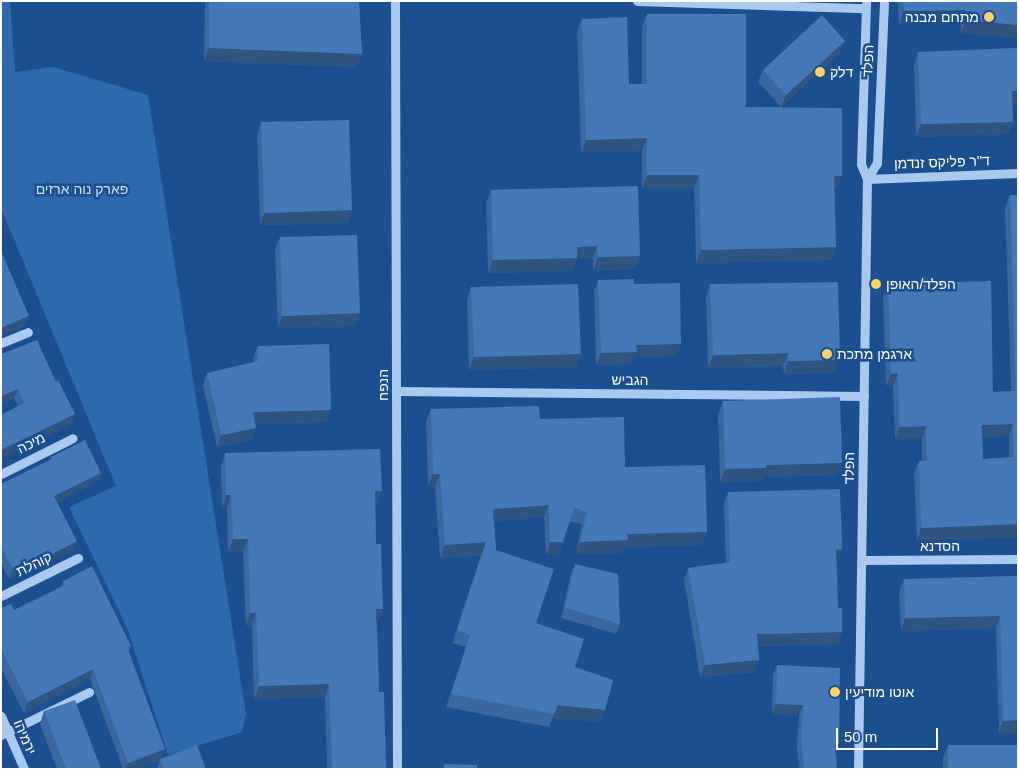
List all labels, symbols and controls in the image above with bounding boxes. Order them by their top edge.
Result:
place label: מתחם מבנה [905,9,979,25]
marker: מתחם מבנה [983,11,995,23]
street label: הפלד [859,44,877,78]
place label: דלק [830,64,853,80]
marker: דלק [814,66,826,78]
street label: ד''ר פליקס זנדמן [894,152,990,172]
park label: פארק נוה ארזים [36,181,128,197]
place label: הפלד/האופן [886,276,956,292]
marker: הפלד/האופן [870,278,882,290]
place label: ארגמן מתכת [837,346,912,362]
marker: ארגמן מתכת [821,348,833,360]
street label: הנפח [375,369,391,401]
street label: הגביש [611,371,649,389]
street label: מיכה [14,429,48,457]
street label: הפלד [840,452,858,484]
street label: הסדנא [920,538,960,554]
street label: קוהלת [13,548,55,580]
place label: אוטו מודיעין [845,684,914,700]
marker: אוטו מודיעין [829,686,841,698]
street label: ירמיהו [10,717,40,757]
scale bar [839,718,942,750]
text: 50 m [844,728,877,745]

